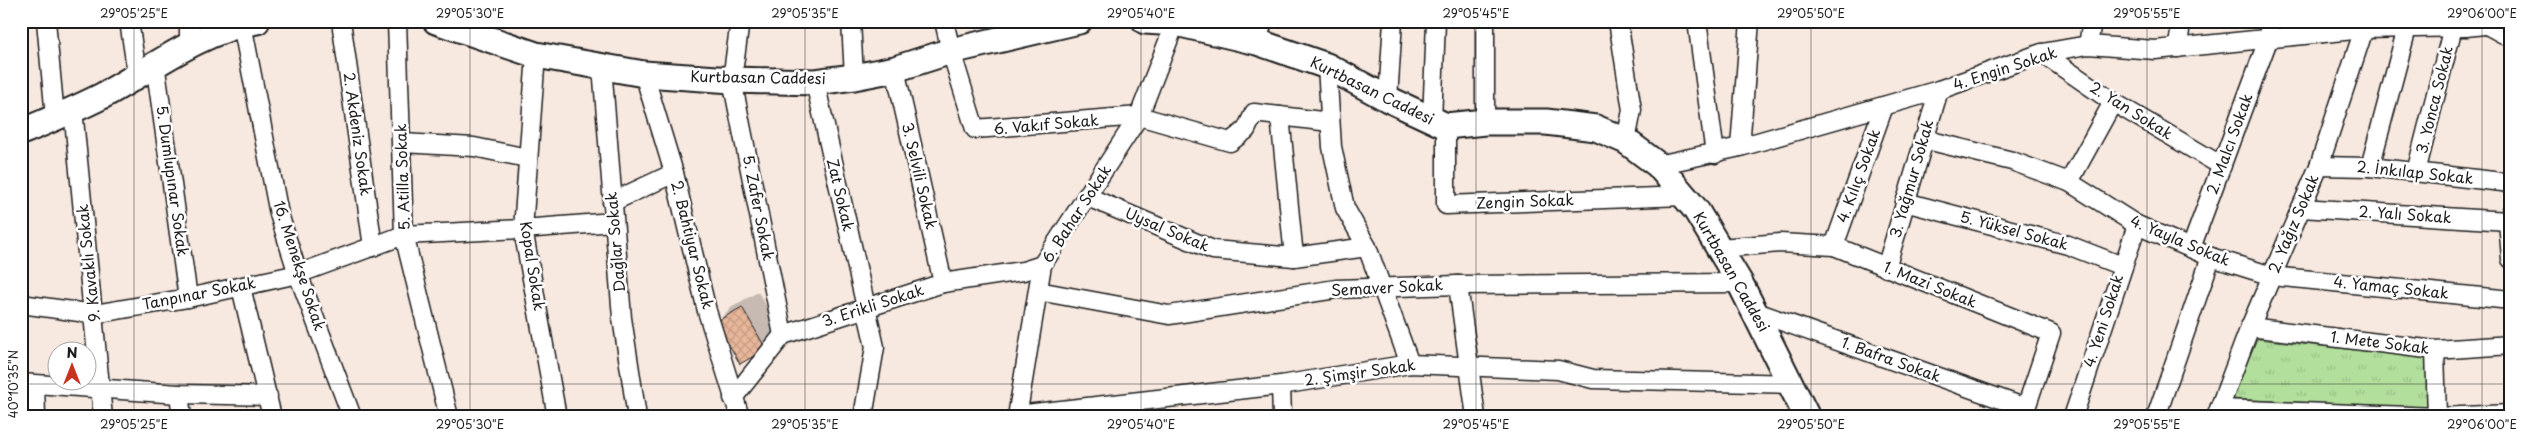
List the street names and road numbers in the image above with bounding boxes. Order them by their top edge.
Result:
street label: 4. Engin Sokak [1950,40,2060,95]
street label: 3. Yonca Sokak [2409,43,2458,156]
street label: Kurtbasan Caddesi [1307,50,1439,130]
street label: Kurtbasan Caddesi [690,64,826,89]
street label: 2. Akdeniz Sokak [338,71,379,197]
street label: 2. Yan Sokak [2086,75,2178,145]
street label: 2. Malcı Sokak [2200,89,2258,197]
street label: 5. Dumlupınar Sokak [151,104,196,258]
street label: 6. Vakıf Sokak [992,107,1100,140]
street label: 3. Yağmur Sokak [1883,116,1939,240]
street label: 3. Selvili Sokak [897,120,944,232]
street label: 5. Atilla Sokak [388,123,415,231]
street label: 4. Kılıç Sokak [1830,125,1885,226]
street label: 5. Zafer Sokak [738,153,781,263]
street label: 2. İnkılap Sokak [2356,154,2475,189]
street label: Zat Sokak [822,156,861,234]
street label: 6. Bahar Sokak [1035,159,1116,267]
street label: 2. Yağız Sokak [2261,170,2324,276]
street label: 2. Bahtiyar Sokak [666,178,721,312]
street label: Zengin Sokak [1476,187,1575,214]
street label: Dağlar Sokak [599,191,630,293]
street label: 16. Menekşe Sokak [269,198,332,334]
street label: 2. Yalı Sokak [2358,199,2453,228]
street label: Uysal Sokak [1122,200,1214,257]
street label: 9. Kavaklı Sokak [70,203,105,323]
street label: 5. Yüksel Sokak [1958,204,2071,255]
street label: Kurtbasan Caddesi [1688,207,1776,336]
street label: 4. Yayla Sokak [2127,208,2235,271]
street label: Kopal Sokak [515,220,552,312]
street label: 1. Mazi Sokak [1880,254,1981,313]
street label: 4. Yamaç Sokak [2332,269,2450,304]
street label: Tanpınar Sokak [140,270,258,315]
street label: 4. Yeni Sokak [2077,271,2129,370]
street label: Semaver Sokak [1330,272,1444,301]
street label: 3. Erikli Sokak [819,277,927,332]
street label: 1. Mete Sokak [2329,324,2431,359]
street label: 1. Bafra Sokak [1839,330,1945,387]
street label: 2. Şimşir Sokak [1303,352,1417,391]

